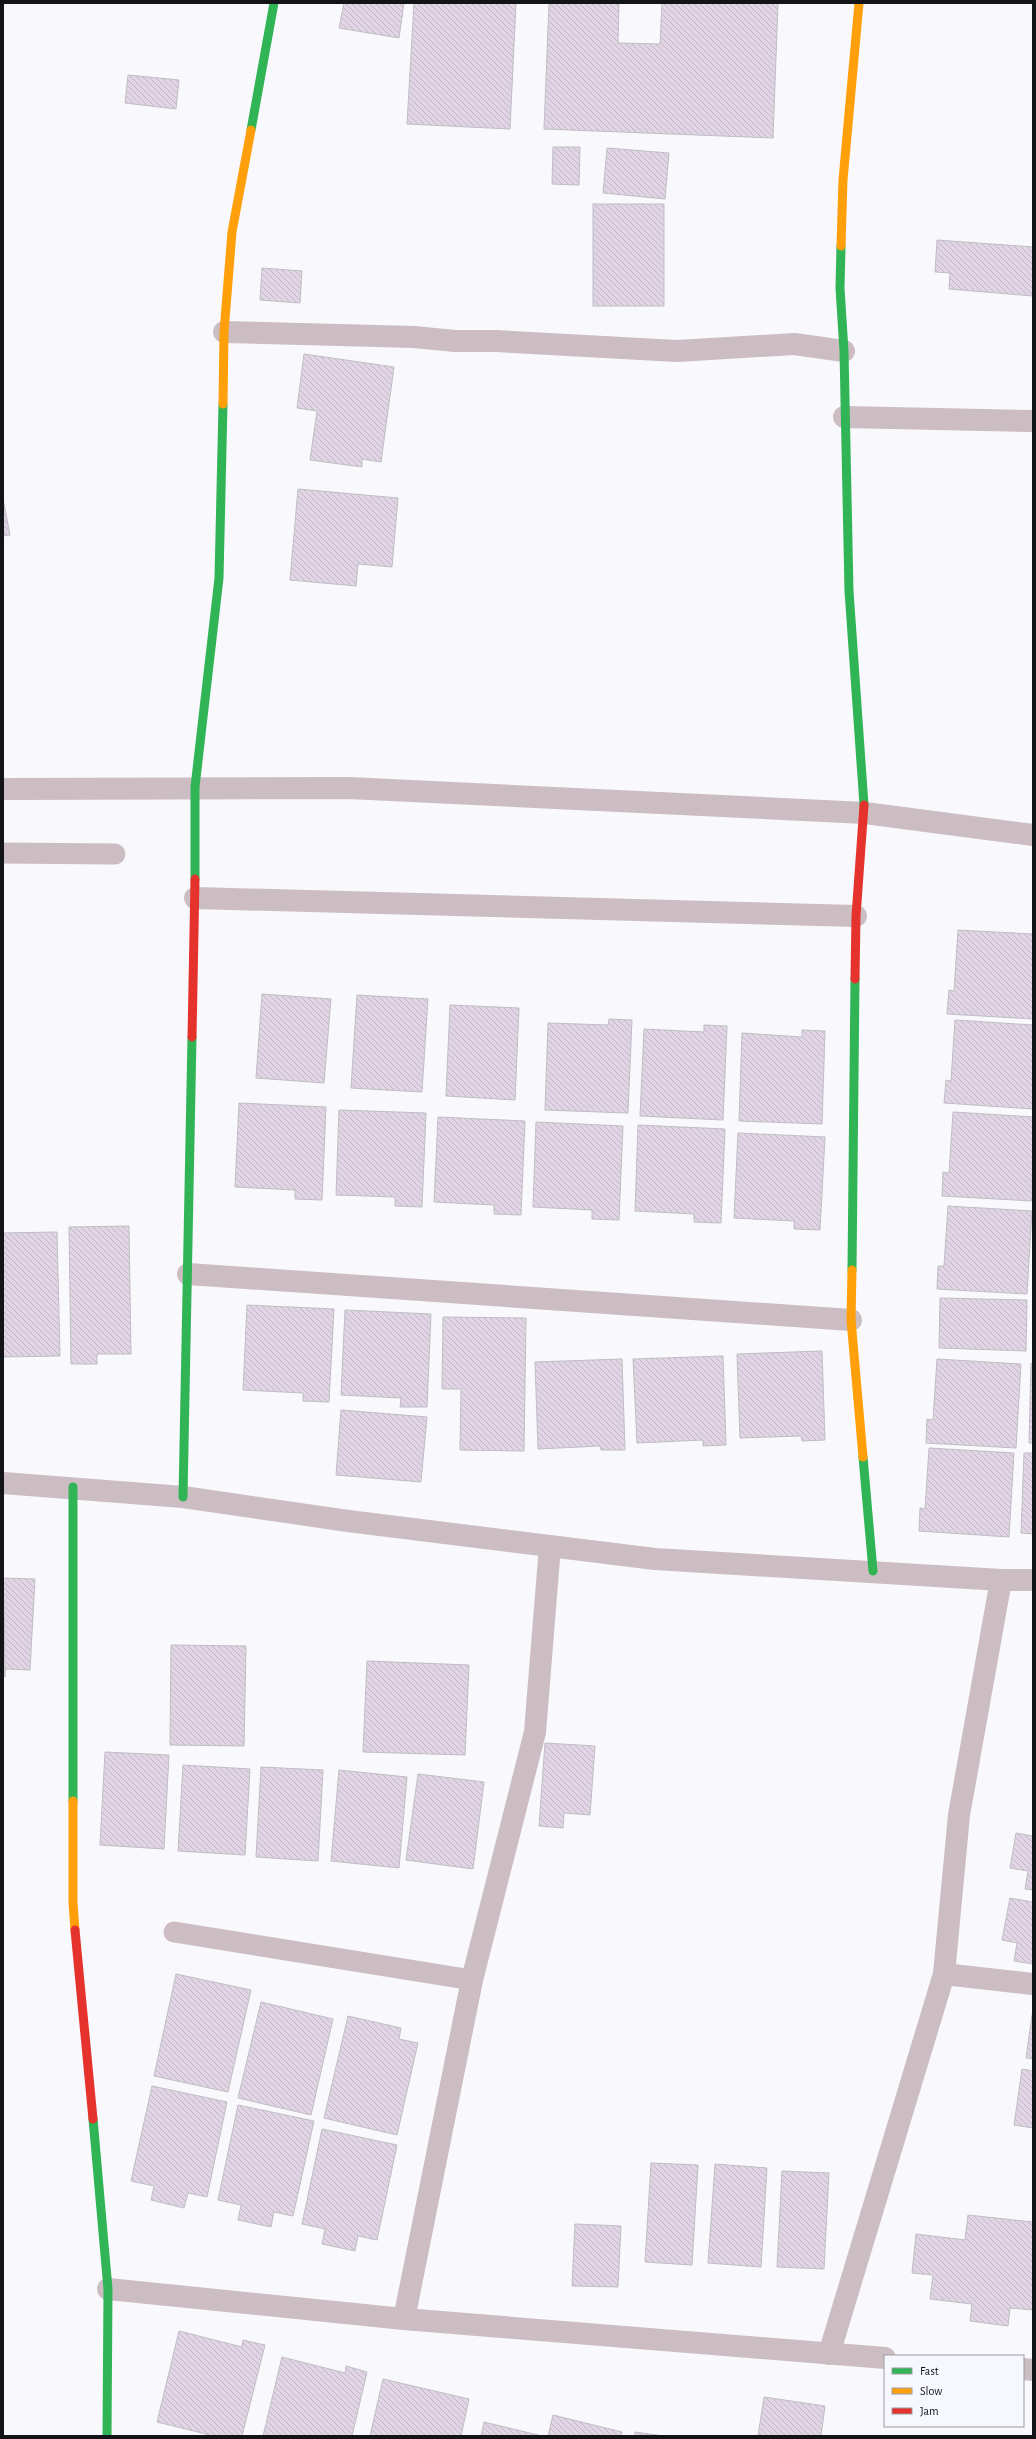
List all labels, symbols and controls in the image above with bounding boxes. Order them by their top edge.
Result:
legend [884,2355,1024,2427]
text: Fast [920,2365,939,2377]
text: Slow [920,2385,942,2397]
text: Jam [920,2405,939,2417]

